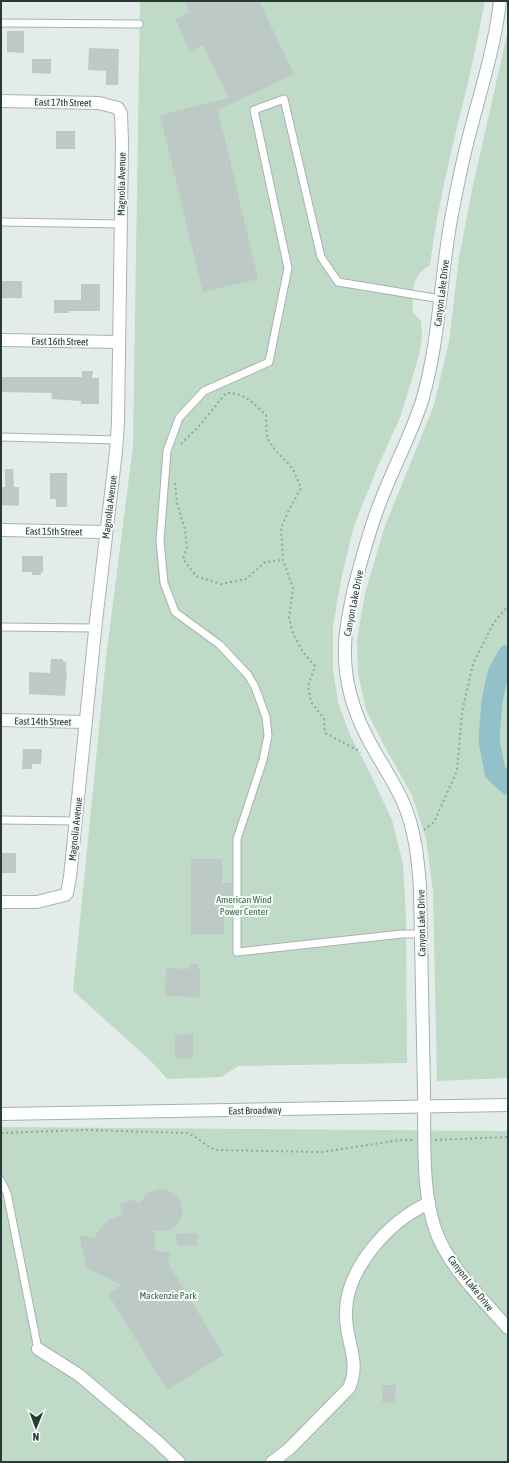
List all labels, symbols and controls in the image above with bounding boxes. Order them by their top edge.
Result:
street label: East 17th Street [34,97,92,108]
street label: Magnolia Avenue [115,152,128,216]
street label: Canyon Lake Drive [432,259,451,327]
street label: East 16th Street [31,336,89,347]
street label: Magnolia Avenue [100,474,119,539]
street label: East 15th Street [25,526,83,537]
street label: Canyon Lake Drive [342,569,365,637]
street label: East 14th Street [14,716,72,727]
street label: Magnolia Avenue [67,796,84,861]
street label: Canyon Lake Drive [415,889,428,957]
park label: American Wind Power Center [216,894,272,917]
street label: East Broadway [228,1105,282,1116]
street label: Canyon Lake Drive [446,1254,496,1313]
park label: Mackenzie Park [139,1290,197,1301]
north arrow [16,1407,56,1447]
text: N [32,1431,39,1443]

